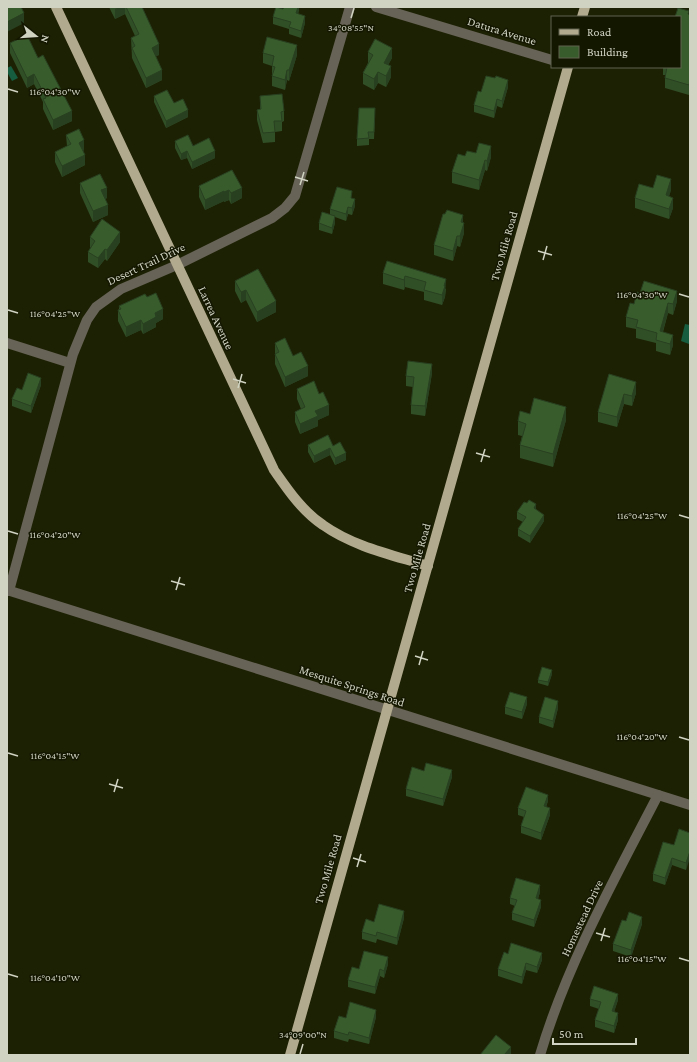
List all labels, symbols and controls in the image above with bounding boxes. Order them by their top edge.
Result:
street label: Datura Avenue [466,14,538,48]
north arrow [16,16,56,56]
legend [551,16,681,68]
text: 34°08'55"N [328,22,374,33]
text: Road [587,25,612,39]
text: N [39,34,52,45]
text: Building [587,45,628,59]
text: 116°04'30"W [30,86,81,97]
street label: Two Mile Road [487,209,521,282]
street label: Desert Trail Drive [105,240,187,288]
street label: Larrea Avenue [195,284,237,352]
text: 116°04'30"W [617,289,668,300]
text: 116°04'25"W [30,308,81,319]
text: 116°04'25"W [617,510,668,521]
street label: Two Mile Road [400,521,434,594]
text: 116°04'20"W [29,529,81,540]
street label: Mesquite Springs Road [298,662,407,710]
text: 116°04'20"W [616,731,668,742]
text: 116°04'15"W [31,750,80,761]
street label: Two Mile Road [311,832,345,905]
street label: Homestead Drive [558,878,606,958]
text: 116°04'15"W [618,953,667,964]
text: 116°04'10"W [30,972,81,983]
scale bar [553,1020,636,1046]
text: 50 m [559,1027,584,1041]
text: 34°09'00"N [279,1029,327,1040]

